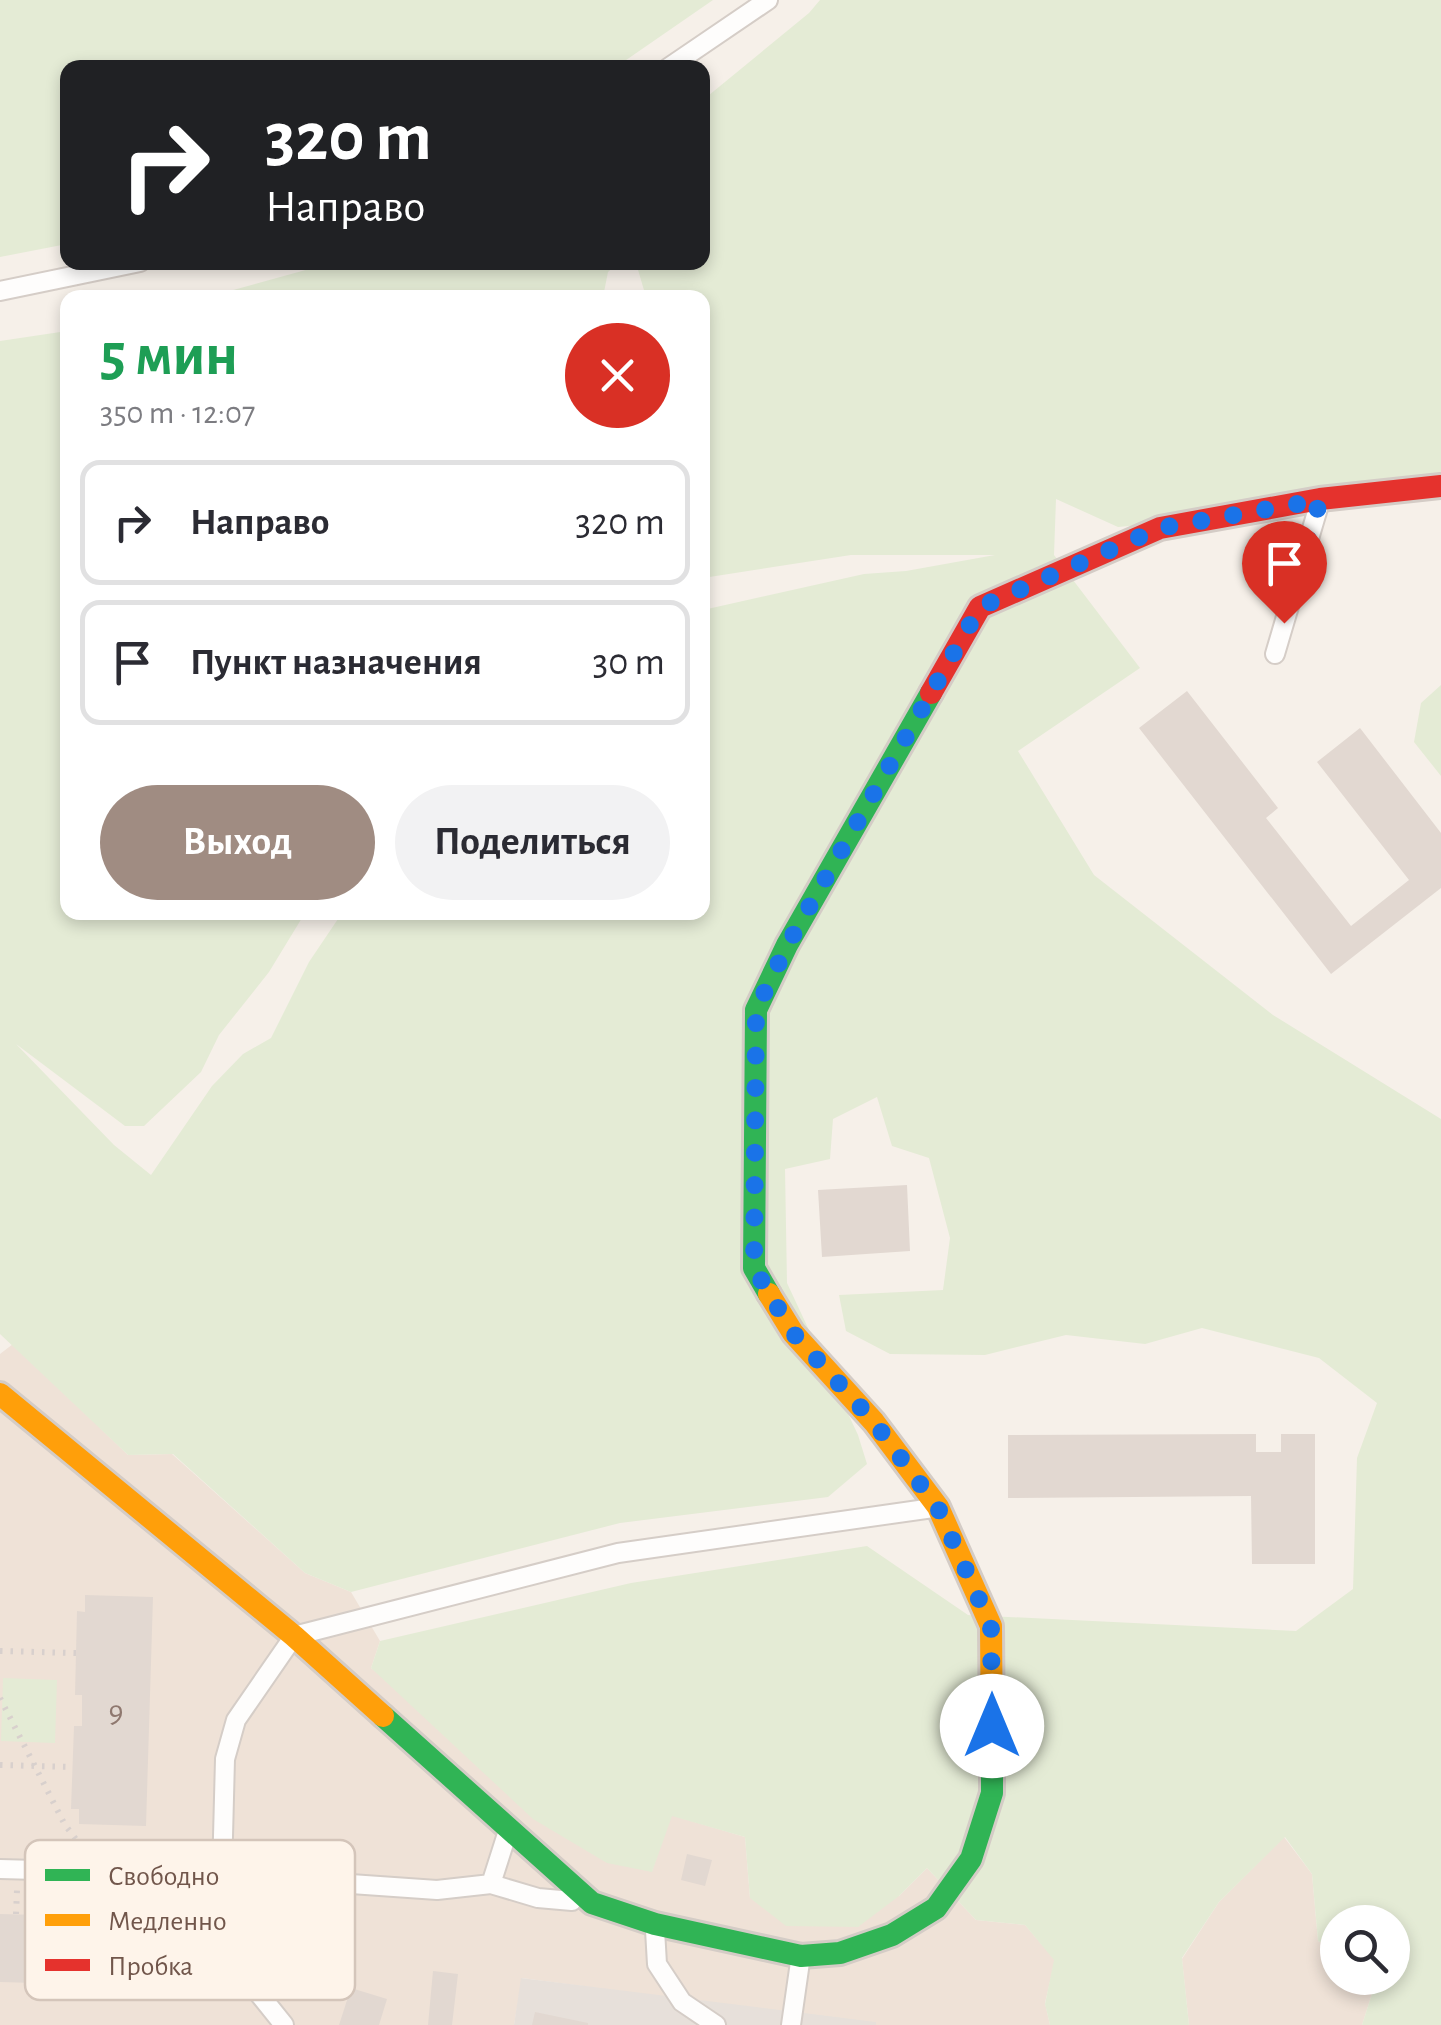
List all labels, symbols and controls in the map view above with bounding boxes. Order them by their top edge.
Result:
icon: right [100,100,230,230]
text: 320 m [265,103,432,173]
text: Направо [265,185,425,230]
button: close [565,323,670,428]
text: 5 мин [100,326,238,386]
text: 350 m · 12:07 [100,397,255,429]
icon: right [105,495,160,550]
text: Направо [190,504,329,542]
text: 320 m [575,504,665,542]
pin [1242,521,1327,624]
icon: arrive [1257,536,1312,591]
icon: arrive [105,635,160,690]
text: Пункт назначения [190,644,482,682]
text: 30 m [593,644,665,682]
button: Выход [100,785,375,900]
button: Поделиться [395,785,670,900]
position arrow [940,1674,1044,1778]
house number: 9 [108,1696,124,1728]
legend [25,1840,355,2000]
text: Свободно [108,1863,219,1891]
map controls [1320,1905,1410,1995]
button: search [1320,1905,1410,1995]
text: Медленно [108,1908,227,1936]
text: Пробка [108,1953,193,1981]

